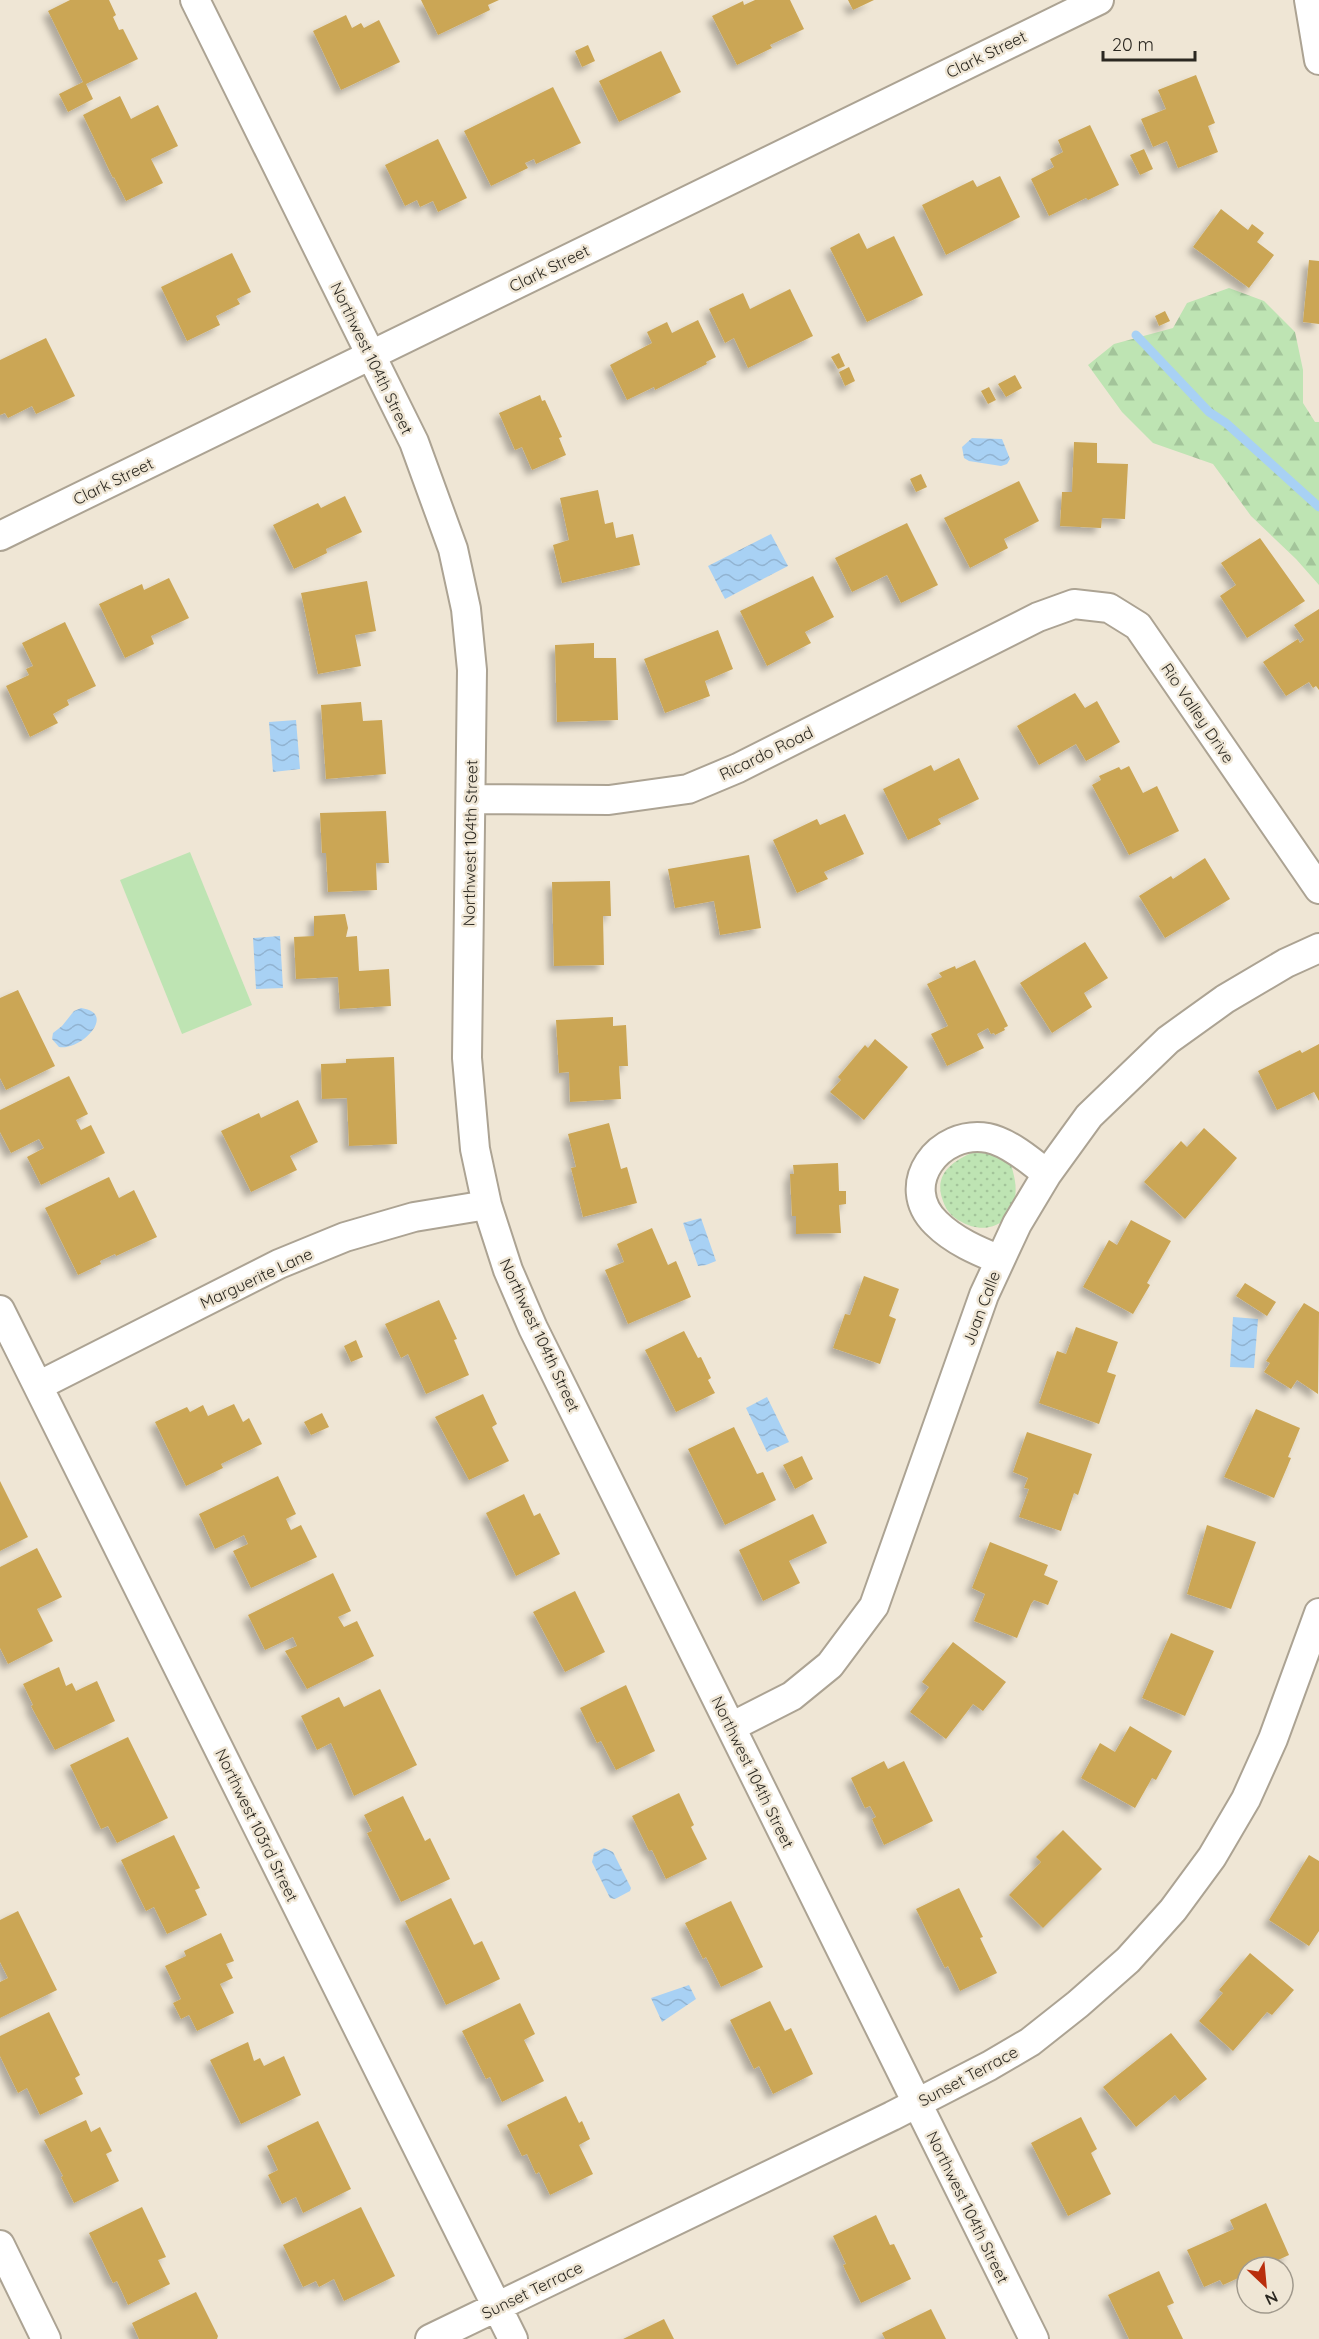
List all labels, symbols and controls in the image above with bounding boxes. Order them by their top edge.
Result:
scale bar [1103,24,1194,62]
street label: Clark Street [943,26,1029,82]
text: 20 m [1112,33,1154,56]
street label: Clark Street [506,240,592,296]
street label: Northwest 104th Street [326,279,418,437]
street label: Clark Street [70,453,156,509]
street label: Rio Valley Drive [1157,659,1239,767]
street label: Ricardo Road [716,722,816,784]
street label: Northwest 104th Street [459,759,481,927]
street label: Marguerite Lane [197,1243,315,1313]
street label: Northwest 104th Street [496,1255,584,1415]
street label: Juan Calle [958,1268,1004,1348]
street label: Northwest 104th Street [707,1693,799,1851]
street label: Northwest 103rd Street [211,1745,303,1905]
street label: Sunset Terrace [915,2041,1021,2111]
street label: Northwest 104th Street [922,2128,1014,2286]
north arrow [1235,2255,1295,2315]
street label: Sunset Terrace [478,2257,586,2323]
text: N [1262,2287,1281,2310]

